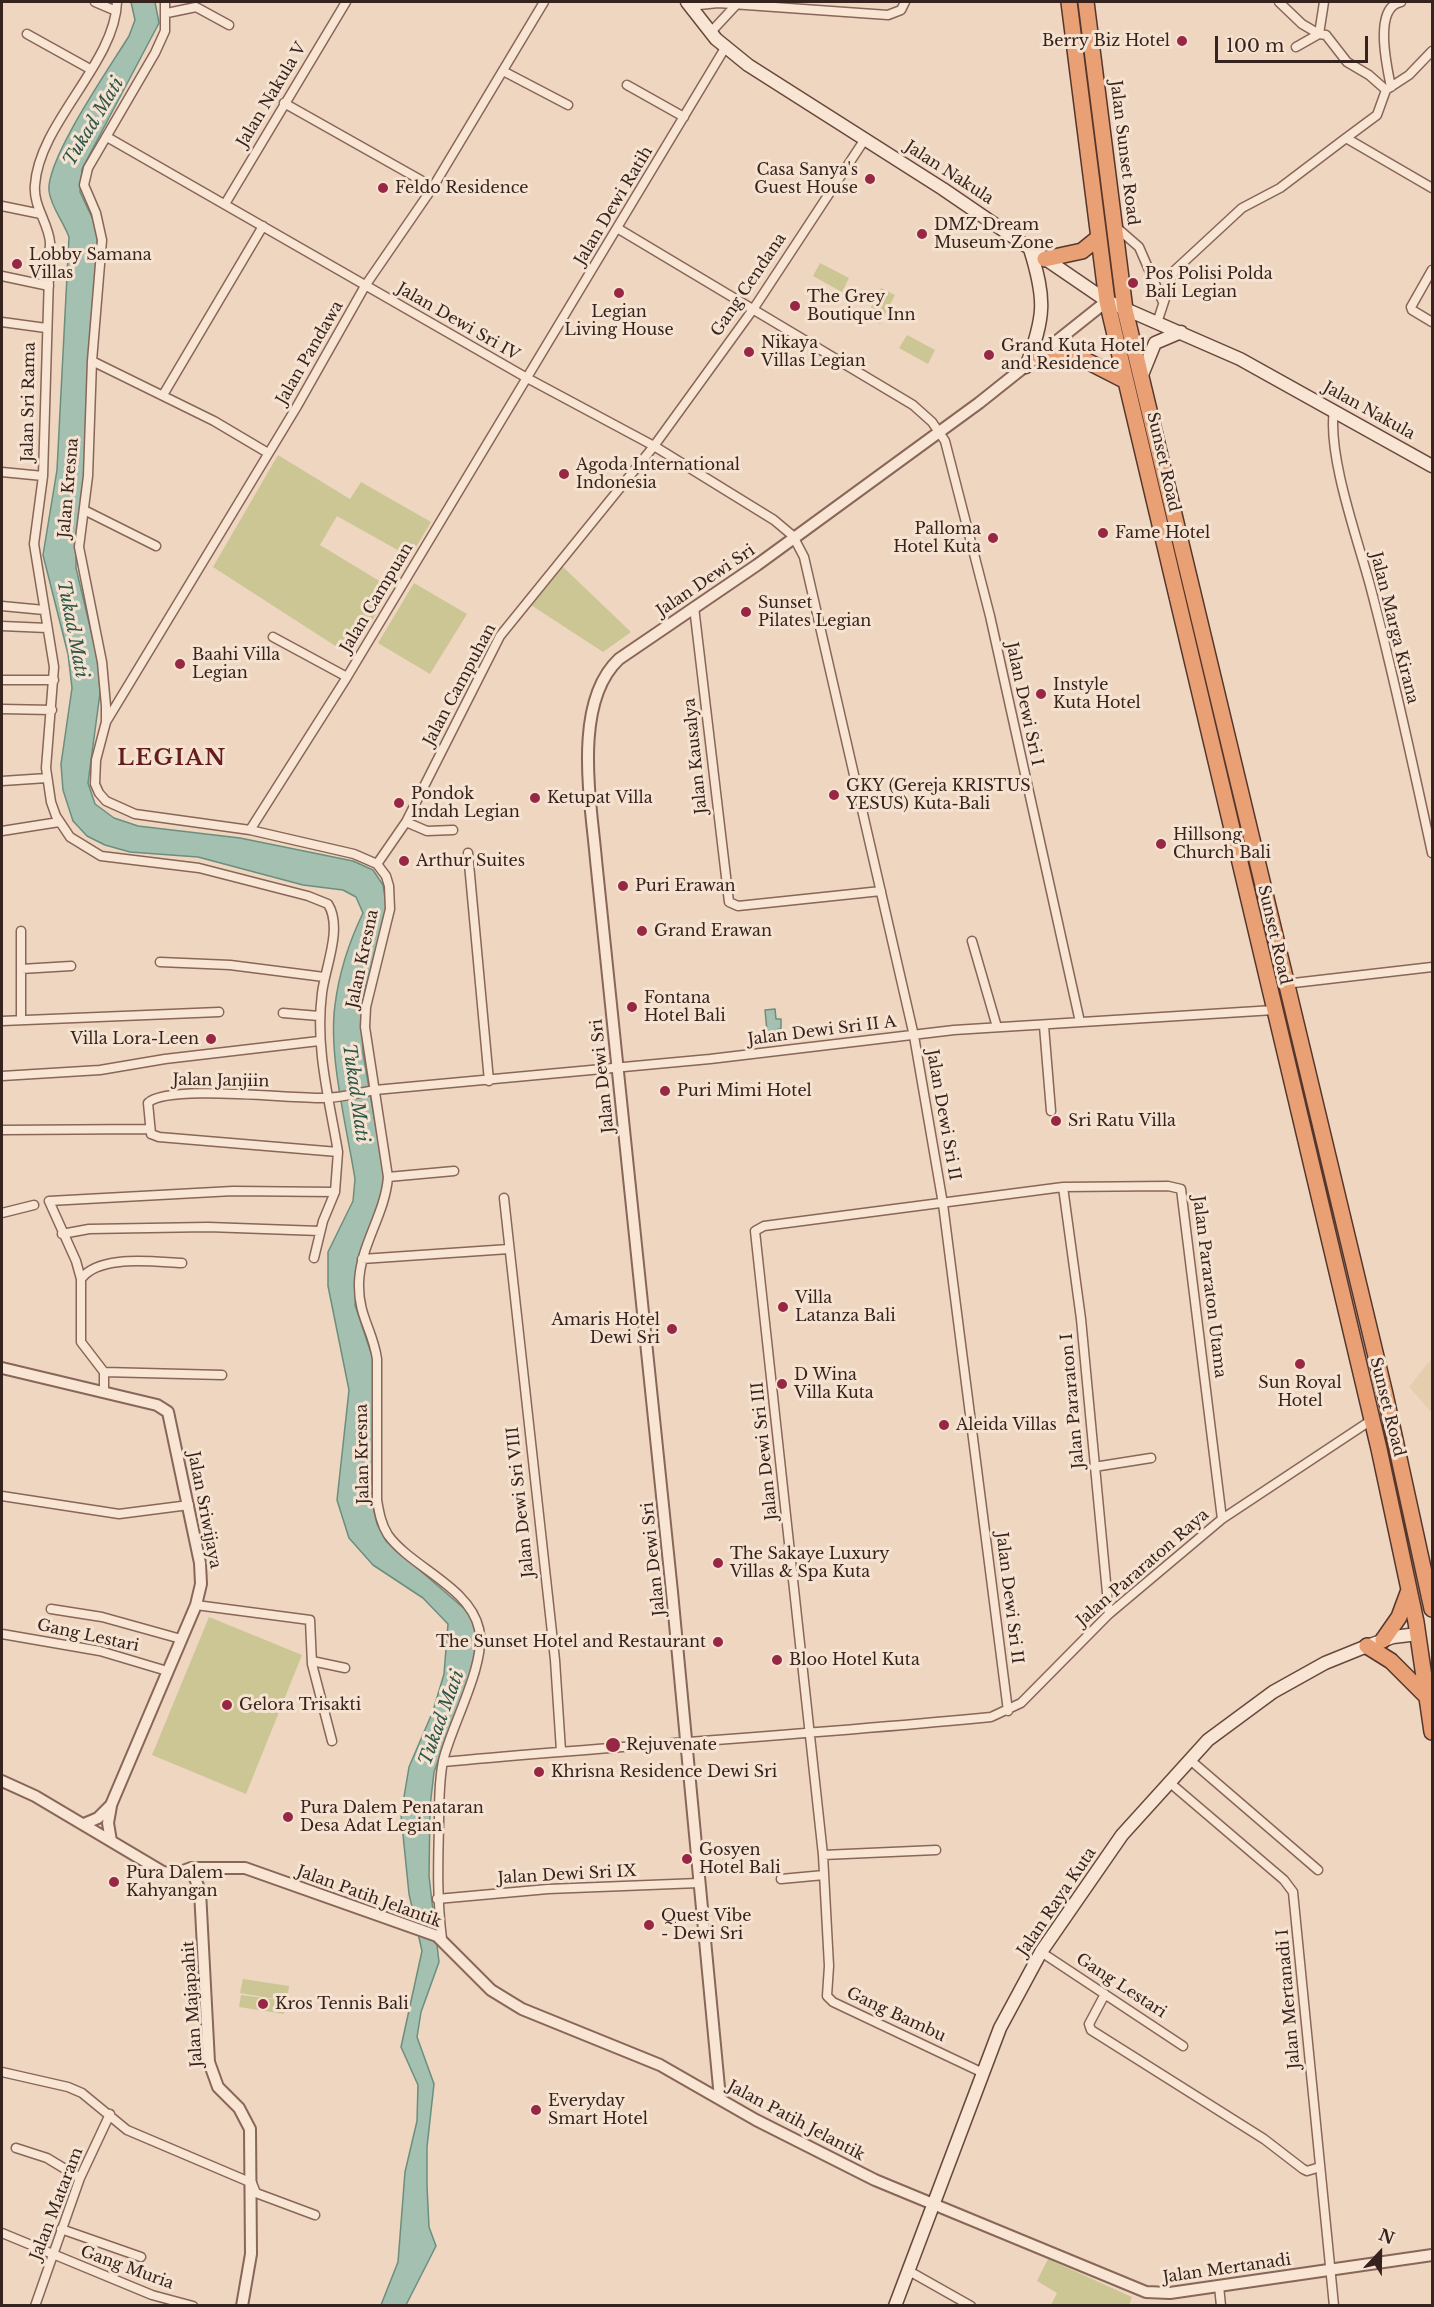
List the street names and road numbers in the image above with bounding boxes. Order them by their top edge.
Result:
street label: Jalan Nakula V [233,39,311,151]
street label: Jalan Sunset Road [1106,79,1142,227]
street label: Jalan Nakula [901,137,997,209]
street label: Jalan Dewi Ratih [571,143,657,269]
street label: Gang Cendana [707,230,791,340]
street label: Jalan Dewi Sri IV [393,279,523,365]
street label: Jalan Pandawa [273,298,347,408]
street label: Jalan Sri Rama [18,342,40,462]
street label: Jalan Nakula [1320,378,1418,444]
street label: Sunset Road [1142,410,1184,514]
street label: Jalan Kresna [55,437,83,539]
street label: Jalan Campuan [337,540,417,656]
street label: Jalan Dewi Sri [653,541,759,621]
street label: Jalan Marga Kirana [1366,550,1422,706]
street label: Jalan Campuhan [420,621,500,749]
street label: Jalan Dewi Sri I [1002,641,1046,767]
street label: Jalan Kausalya [680,697,712,815]
street label: Sunset Road [1253,883,1295,987]
street label: Jalan Kresna [343,908,383,1010]
street label: Jalan Dewi Sri II A [747,1012,897,1050]
street label: Jalan Dewi Sri [587,1018,619,1134]
street label: Jalan Dewi Sri II [922,1048,964,1182]
street label: Jalan Janjiin [172,1071,270,1091]
street label: Jalan Pararaton Utama [1188,1195,1230,1379]
street label: Jalan Pararaton I [1058,1333,1088,1469]
street label: Sunset Road [1365,1355,1409,1459]
street label: Jalan Dewi Sri III [748,1381,782,1521]
street label: Jalan Kresna [353,1404,373,1504]
street label: Jalan Dewi Sri VIII [504,1426,538,1578]
street label: Jalan Sriwijaya [183,1450,225,1570]
street label: Jalan Dewi Sri [638,1501,670,1617]
street label: Jalan Pararaton Raya [1073,1505,1213,1631]
street label: Jalan Dewi Sri II [991,1531,1027,1665]
street label: Gang Lestari [35,1616,141,1656]
street label: Jalan Raya Kuta [1014,1844,1100,1960]
street label: Jalan Patih Jelantik [294,1862,444,1932]
street label: Jalan Dewi Sri IX [497,1862,637,1888]
street label: Jalan Mertanadi I [1273,1928,1305,2070]
street label: Jalan Majapahit [179,1940,207,2068]
street label: Gang Lestari [1072,1950,1170,2022]
street label: Gang Bambu [843,1984,949,2046]
street label: Jalan Patih Jelantik [724,2077,868,2165]
street label: Jalan Mataram [27,2145,87,2263]
street label: Gang Muria [78,2242,176,2294]
street label: Jalan Mertanadi [1162,2251,1292,2287]

